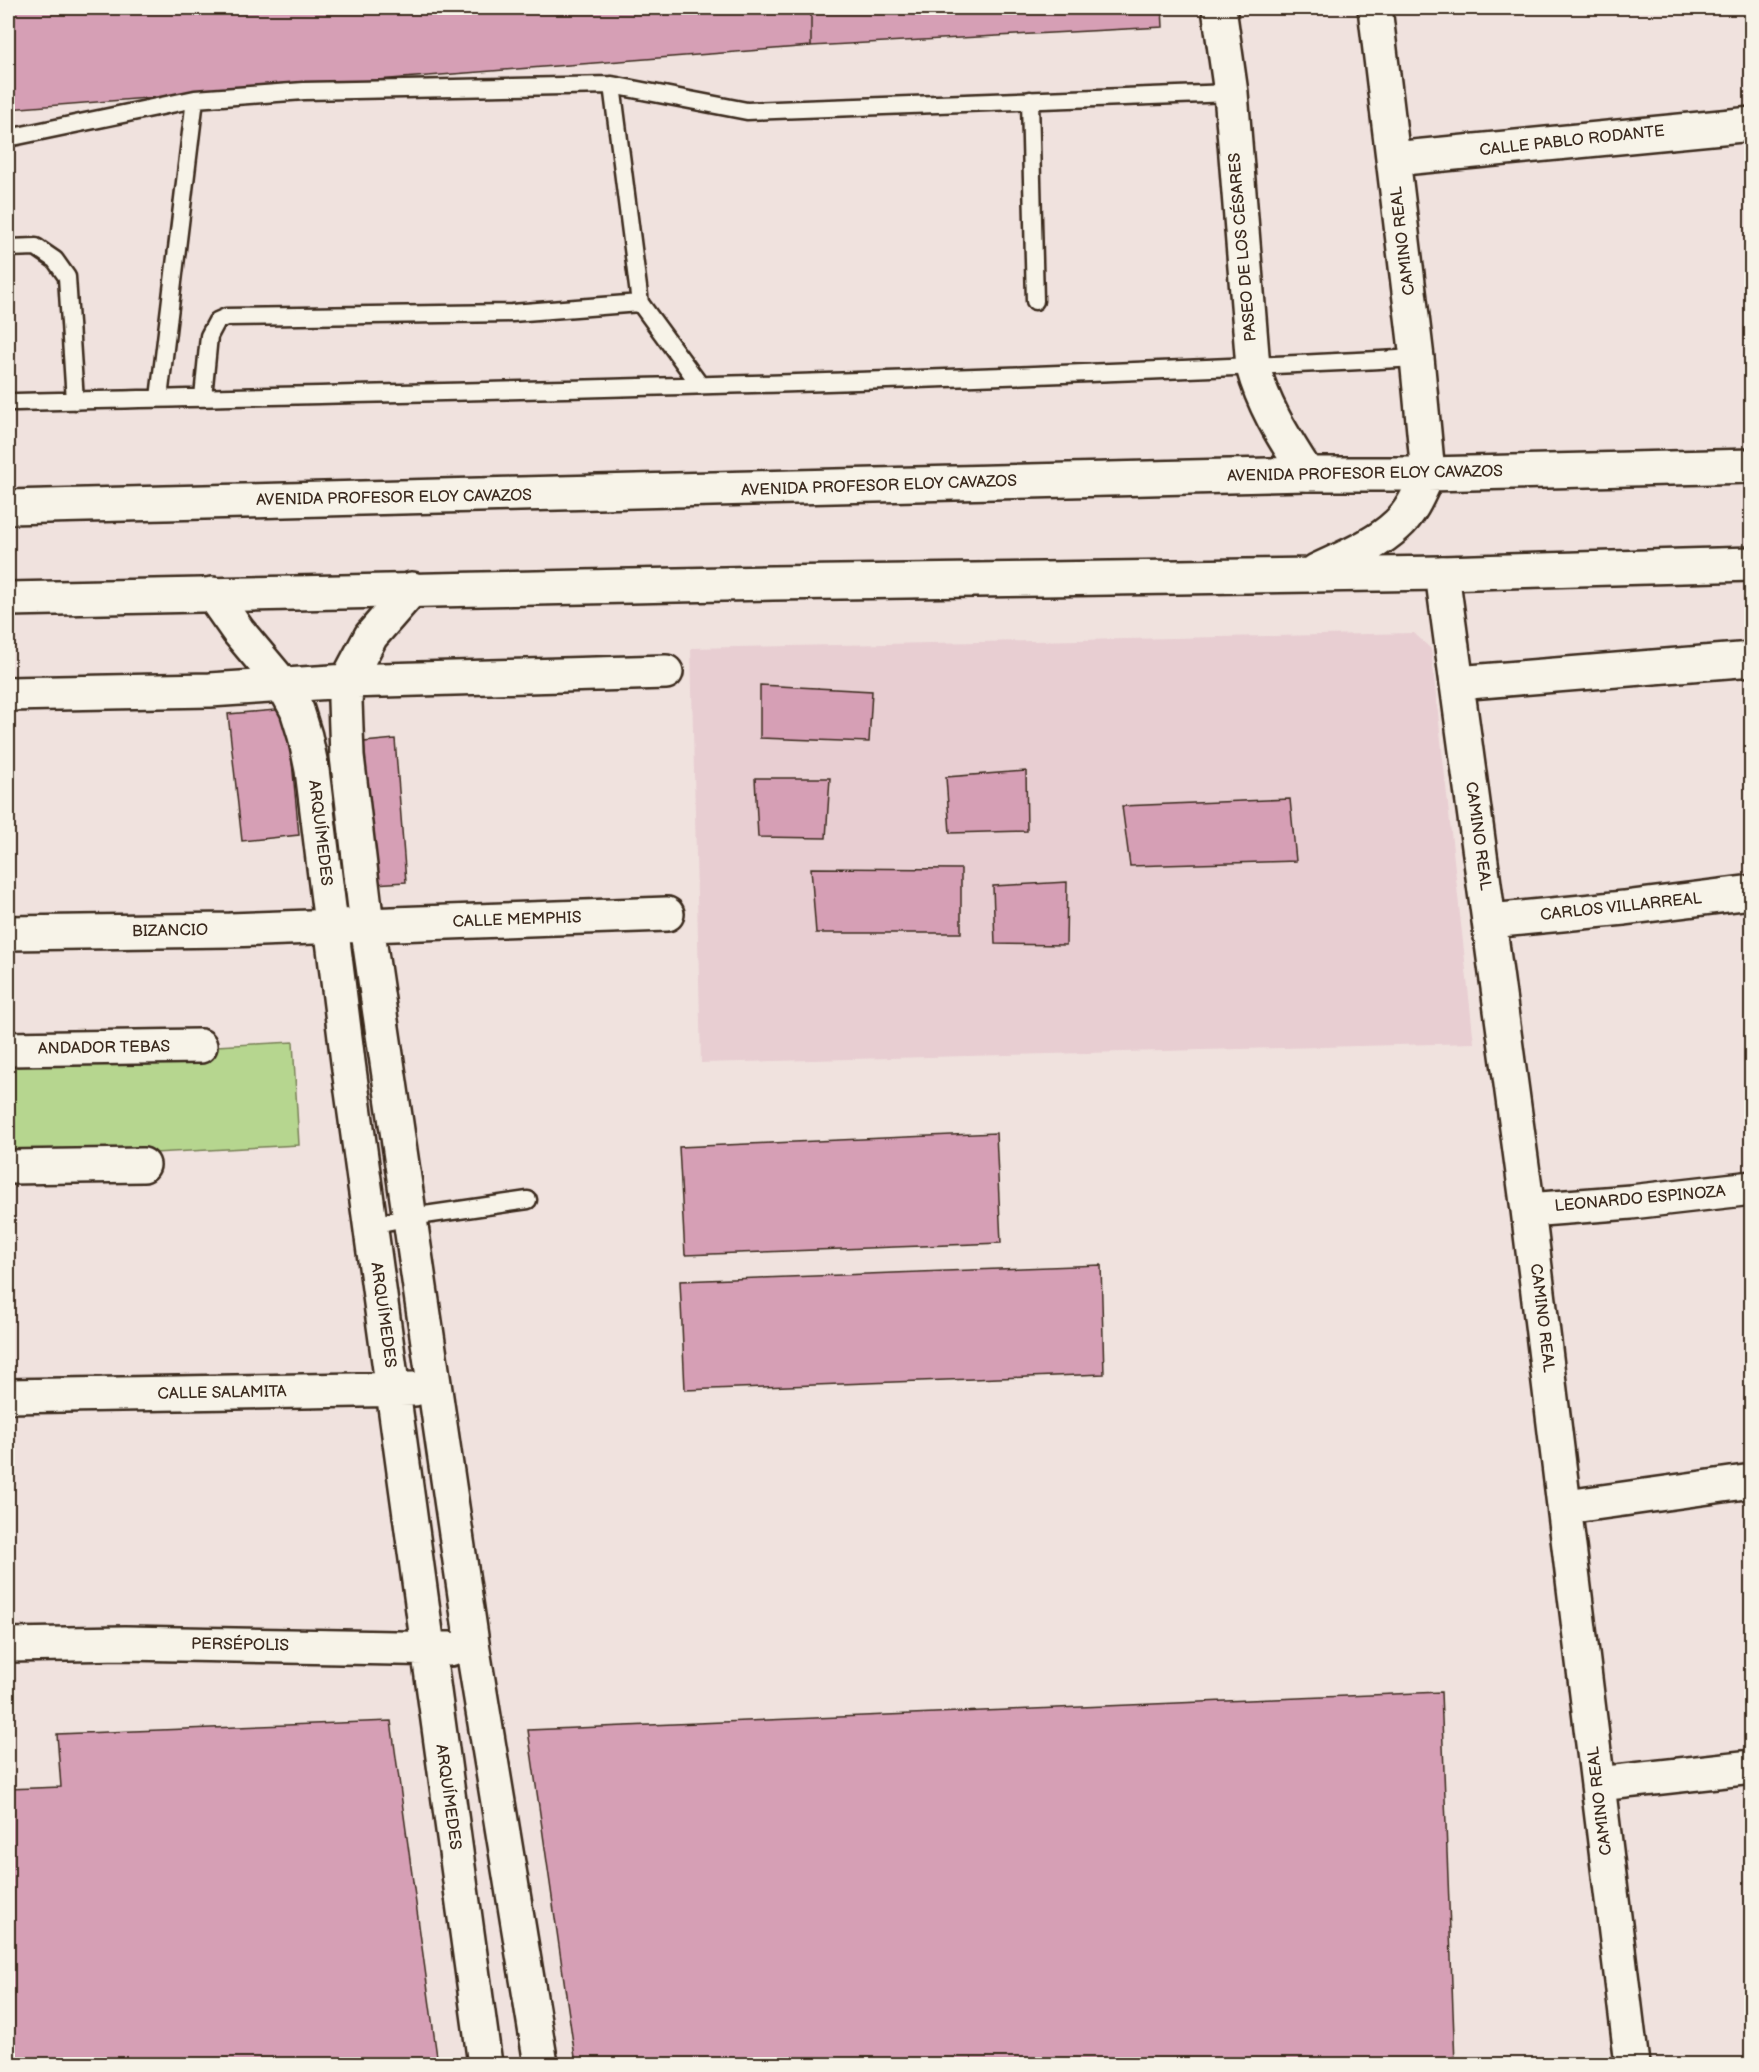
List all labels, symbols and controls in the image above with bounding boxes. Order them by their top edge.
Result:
street label: CALLE PABLO RODANTE [1478,122,1666,160]
street label: PASEO DE LOS CÉSARES [1223,152,1261,342]
street label: CAMINO REAL [1387,185,1419,296]
street label: AVENIDA PROFESOR ELOY CAVAZOS [1227,462,1503,486]
street label: AVENIDA PROFESOR ELOY CAVAZOS [741,472,1017,500]
street label: AVENIDA PROFESOR ELOY CAVAZOS [256,486,532,510]
street label: ARQUÍMEDES [304,779,338,887]
street label: CAMINO REAL [1461,781,1495,892]
street label: CARLOS VILLARREAL [1539,889,1703,925]
street label: CALLE MEMPHIS [452,908,582,932]
street label: BIZANCIO [132,921,208,941]
street label: ANDADOR TEBAS [38,1037,170,1059]
street label: LEONARDO ESPINOZA [1554,1182,1726,1216]
street label: ARQUÍMEDES [366,1261,402,1369]
street label: CAMINO REAL [1526,1263,1558,1374]
street label: CALLE SALAMITA [157,1382,287,1404]
street label: PERSÉPOLIS [191,1633,289,1655]
street label: ARQUÍMEDES [431,1743,467,1851]
street label: CAMINO REAL [1584,1745,1616,1856]

